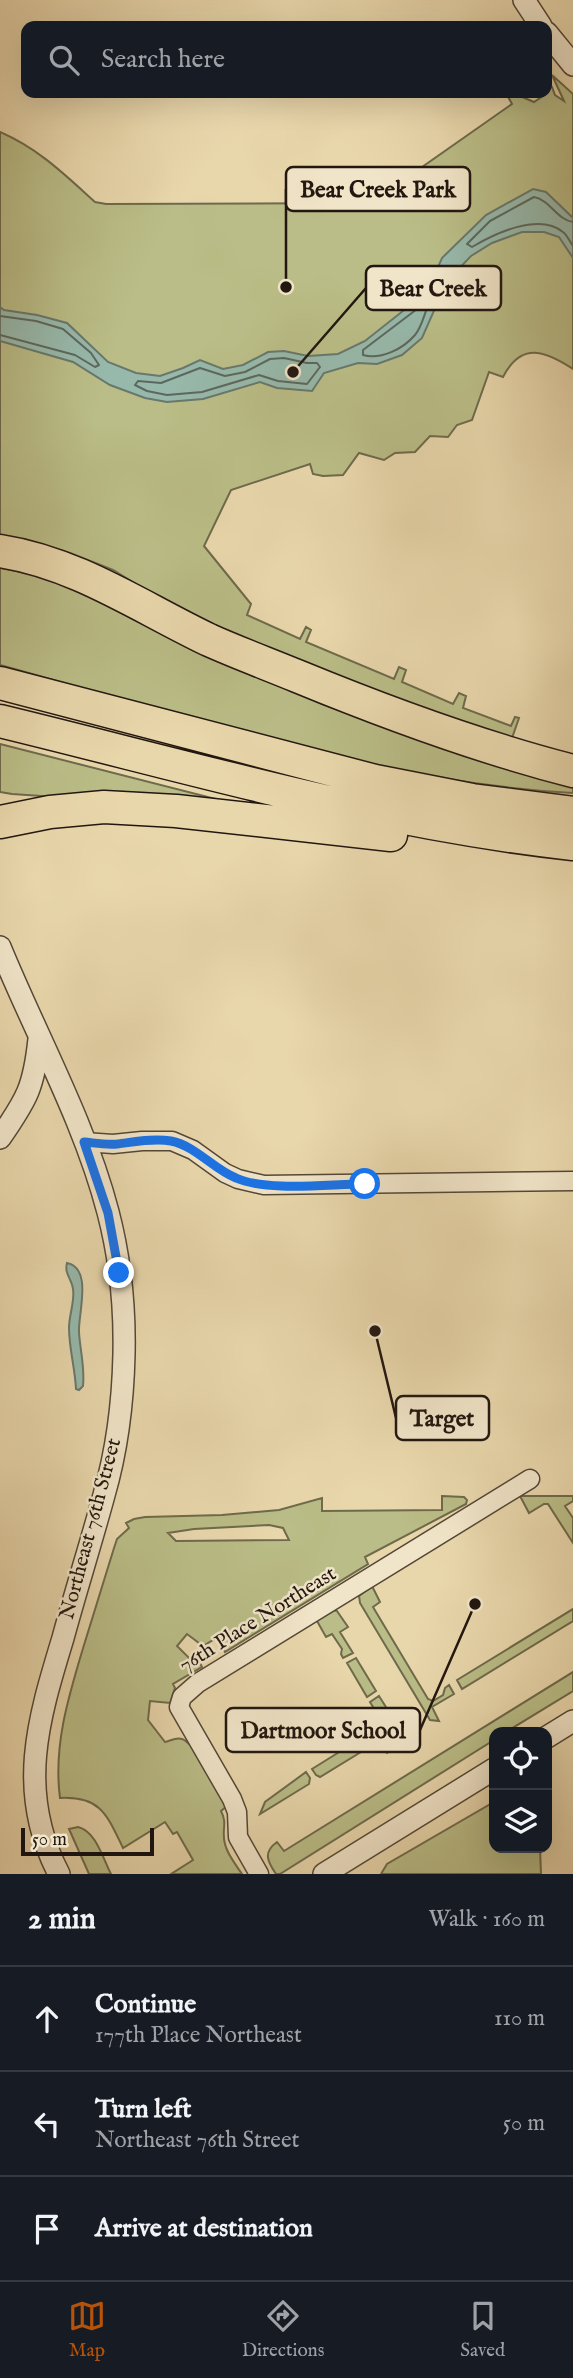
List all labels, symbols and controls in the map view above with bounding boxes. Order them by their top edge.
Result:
search box [21,21,552,98]
icon: search [45,41,83,79]
text: Search here [101,43,225,76]
callout: Bear Creek Park [286,167,470,211]
text: Bear Creek Park [300,176,457,205]
callout: Bear Creek [366,266,501,310]
text: Bear Creek [379,275,487,304]
route start [349,1168,380,1199]
route end [103,1257,134,1288]
callout: Target [396,1396,489,1440]
text: Target [409,1405,474,1434]
street label: Northeast 76th Street [54,1435,128,1623]
street label: 76th Place Northeast [175,1561,341,1679]
callout: Dartmoor School [226,1708,420,1752]
text: Dartmoor School [240,1717,406,1746]
map controls [489,1727,552,1853]
button: locate [489,1727,552,1790]
button: layers [489,1790,552,1853]
scale bar [21,1825,154,1857]
text: 50 m [32,1828,67,1852]
text: 2 min [28,1901,96,1939]
text: Walk · 160 m [428,1905,545,1934]
text: Continue [95,1988,196,2021]
icon: ahead [28,2000,66,2038]
text: 110 m [494,2004,545,2033]
text: 177th Place Northeast [95,2021,302,2050]
text: Turn left [95,2093,192,2126]
icon: left [28,2105,66,2143]
text: 50 m [503,2109,545,2138]
text: Northeast 76th Street [95,2126,299,2155]
icon: arrive [28,2210,66,2248]
text: Arrive at destination [95,2212,313,2245]
tab: Map [68,2297,106,2363]
tab: Directions [242,2297,324,2363]
tab: Saved [460,2297,505,2363]

